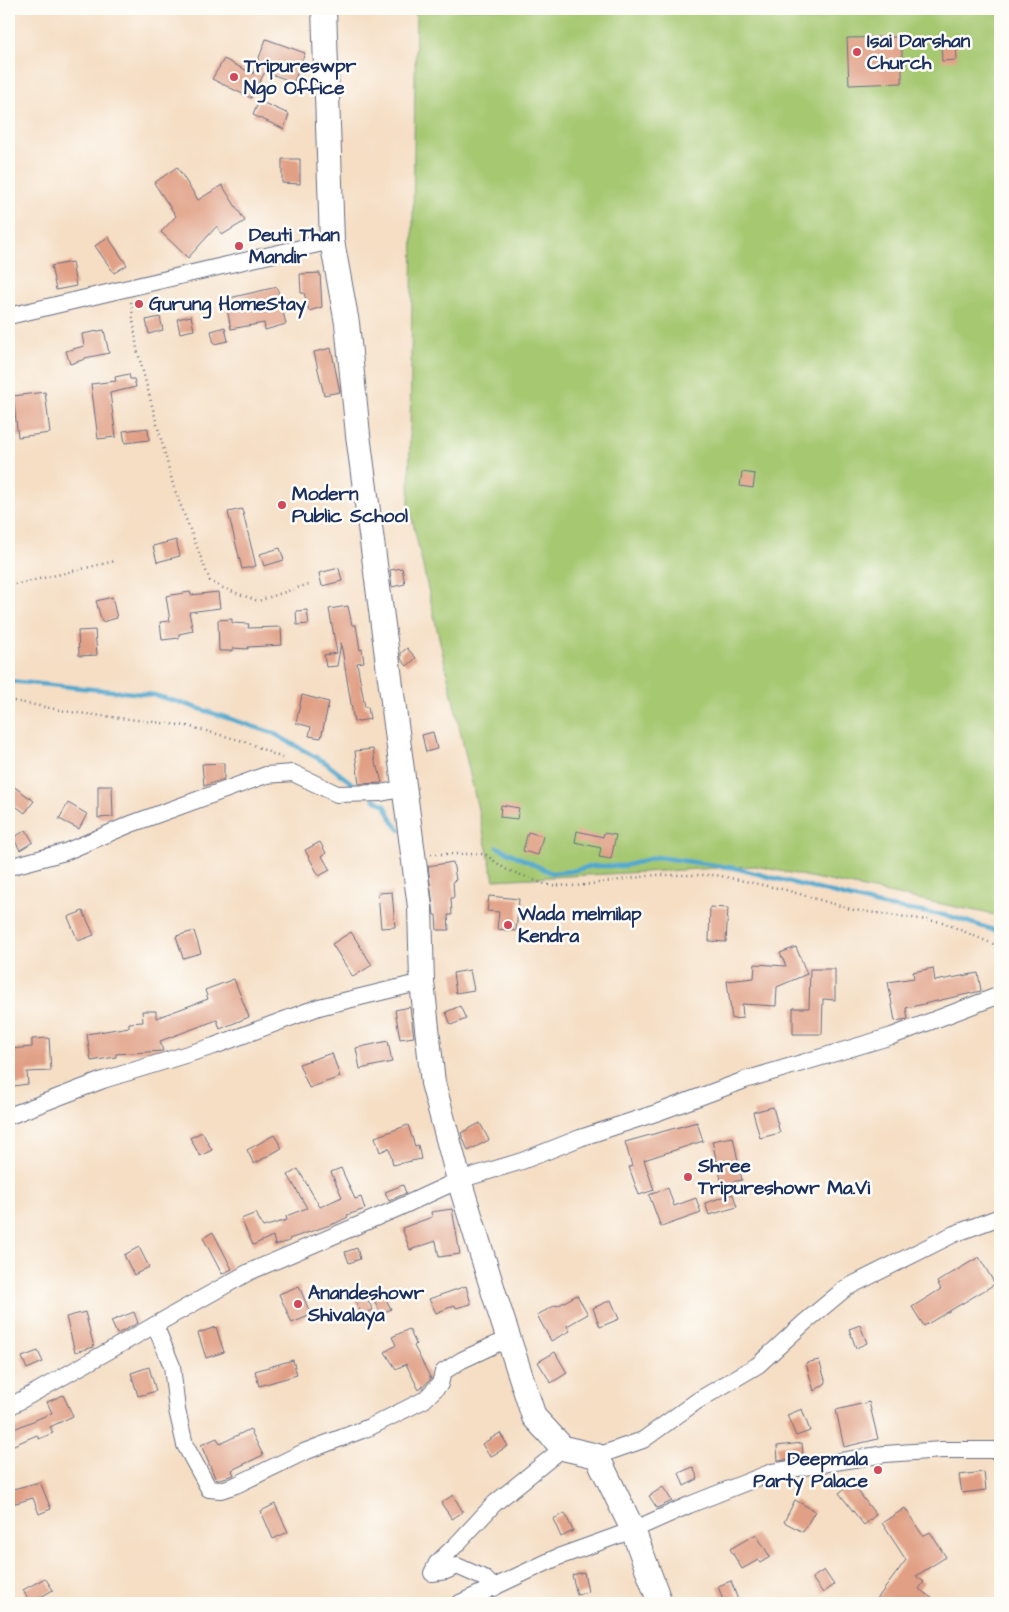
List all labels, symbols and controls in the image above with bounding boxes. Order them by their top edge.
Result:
place label: Isai Darshan Church [867,28,971,77]
marker: Isai Darshan Church [851,46,863,58]
place label: Tripureswpr Ngo Office [243,53,357,103]
marker: Tripureswpr Ngo Office [228,71,240,83]
place label: Deuti Than Mandir [249,222,340,271]
marker: Deuti Than Mandir [233,240,245,252]
place label: Gurung HomeStay [149,291,307,319]
marker: Gurung HomeStay [133,298,145,310]
place label: Modern Public School [292,481,408,530]
marker: Modern Public School [276,499,288,511]
place label: Wada melmilap Kendra [517,901,642,950]
marker: Wada melmilap Kendra [502,919,514,931]
place label: Shree Tripureshowr Ma.Vi [697,1153,870,1202]
marker: Shree Tripureshowr Ma.Vi [682,1171,694,1183]
place label: Anandeshowr Shivalaya [307,1280,425,1330]
marker: Anandeshowr Shivalaya [292,1298,304,1310]
place label: Deepmala Party Palace [753,1446,869,1496]
marker: Deepmala Party Palace [872,1464,884,1476]

